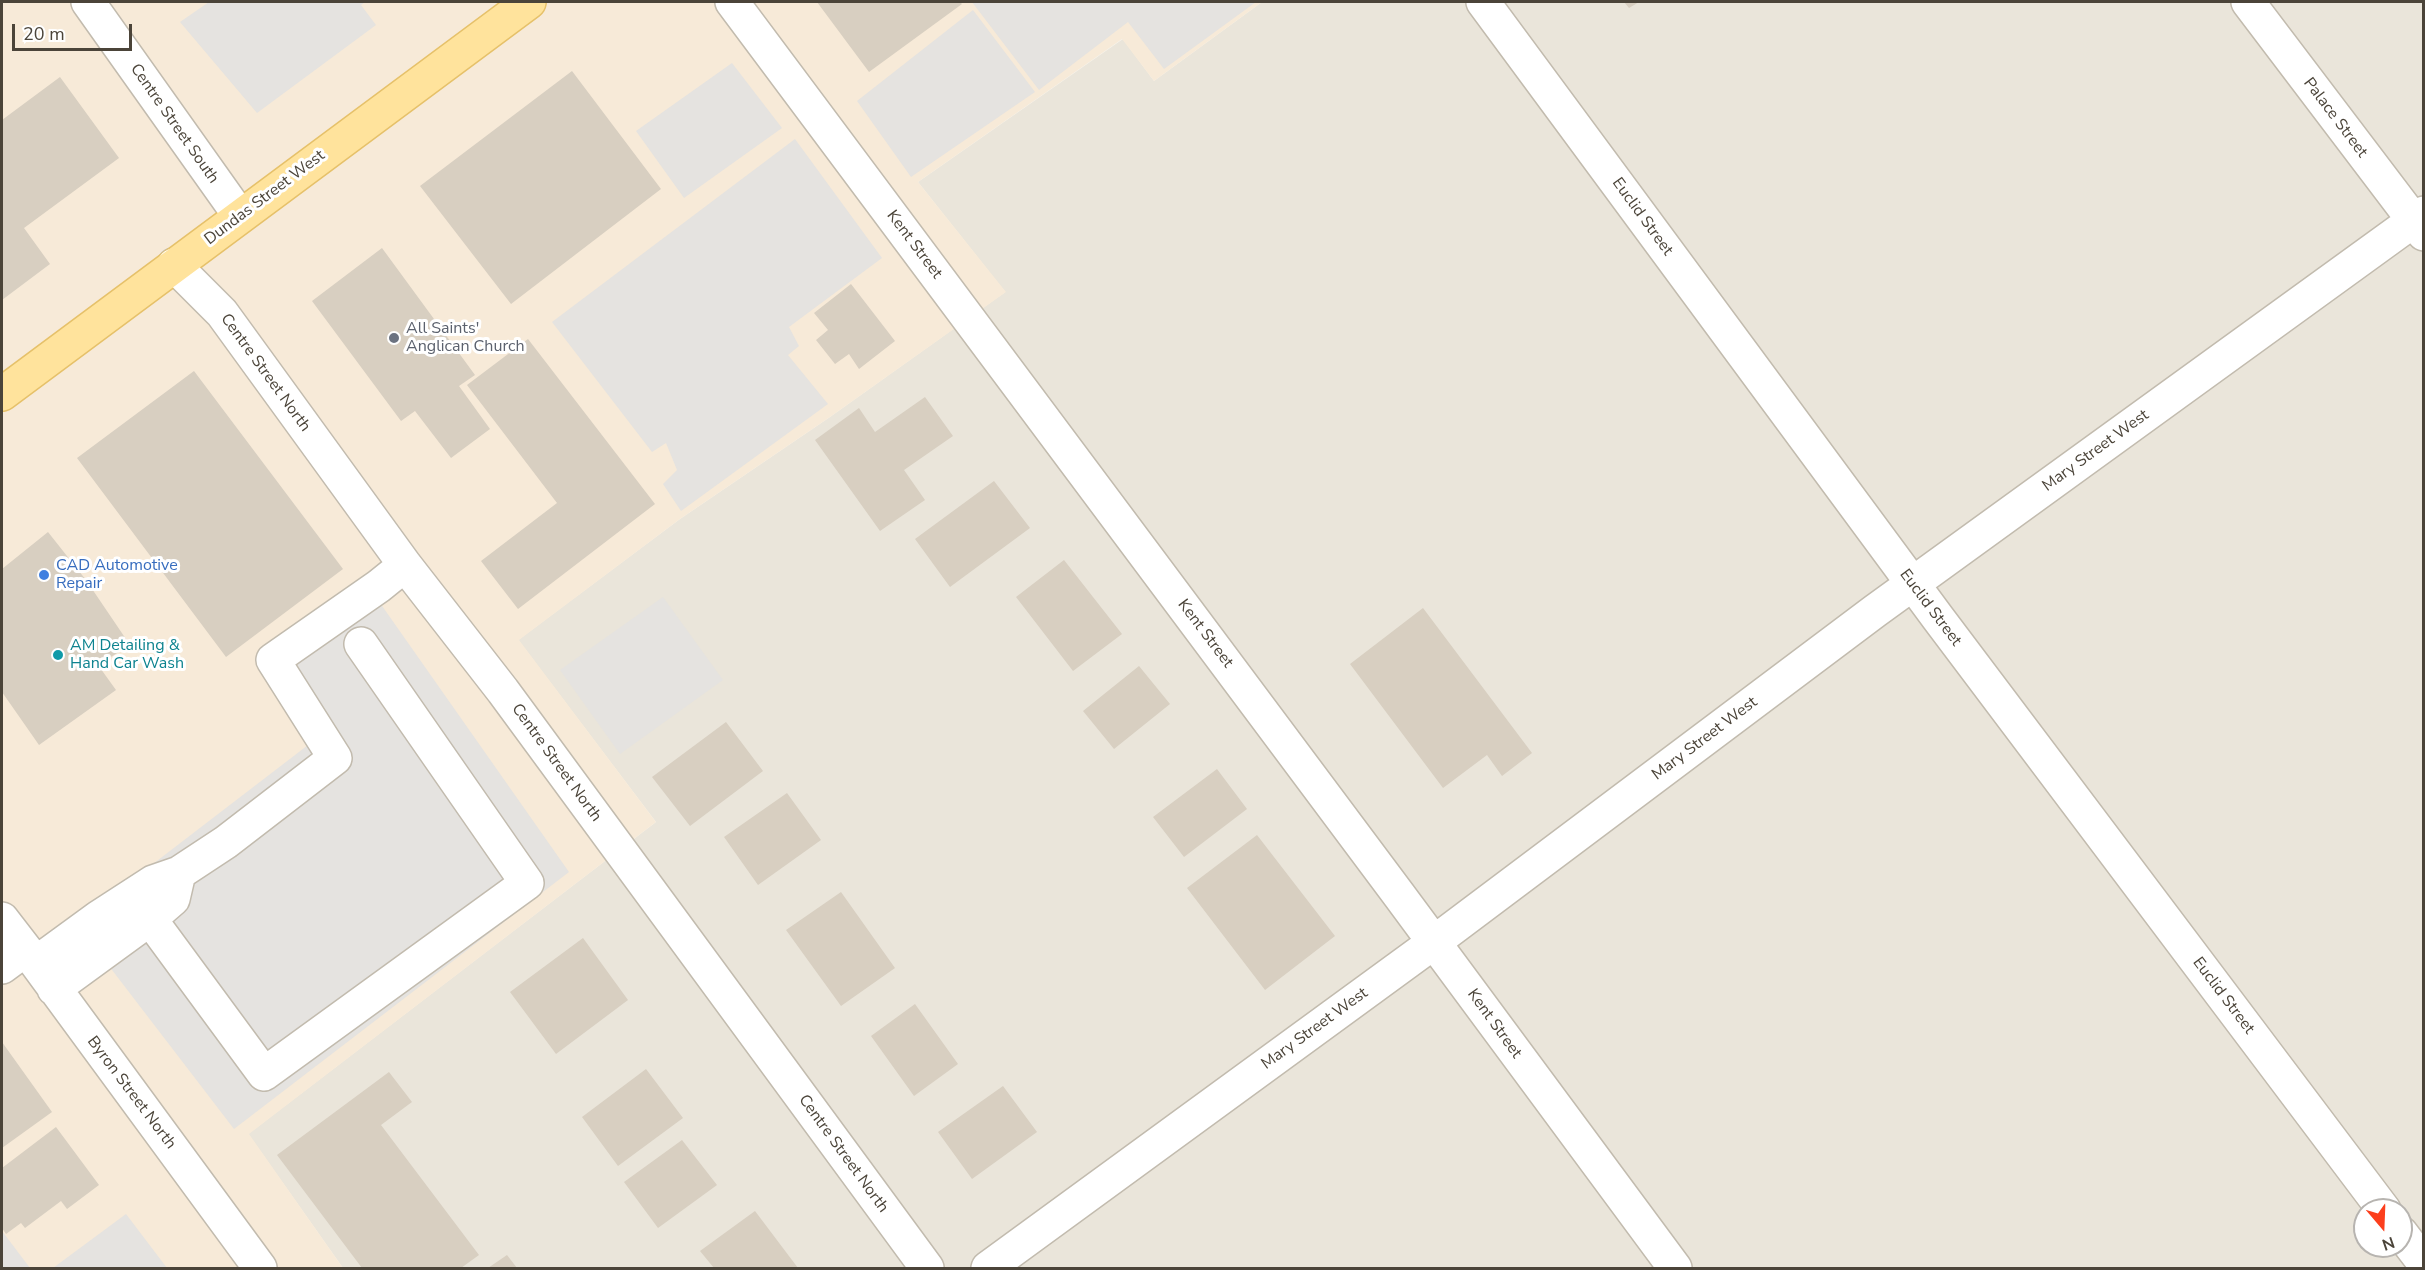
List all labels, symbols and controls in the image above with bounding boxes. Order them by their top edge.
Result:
scale bar [15,12,135,50]
text: 20 m [23,22,65,46]
street label: Centre Street South [125,60,223,188]
street label: Palace Street [2299,74,2371,162]
street label: Dundas Street West [201,146,329,250]
street label: Euclid Street [1607,174,1677,260]
street label: Kent Street [882,207,946,283]
street label: Centre Street North [216,310,314,436]
place label: All Saints' Anglican Church [406,319,525,357]
marker: All Saints' Anglican Church [387,331,401,345]
street label: Mary Street West [2039,406,2153,496]
place label: CAD Automotive Repair [56,556,178,594]
street label: Euclid Street [1895,566,1965,650]
marker: CAD Automotive Repair [37,568,51,582]
street label: Kent Street [1173,596,1237,672]
place label: AM Detailing & Hand Car Wash [70,636,184,674]
marker: AM Detailing & Hand Car Wash [51,648,65,662]
street label: Mary Street West [1649,693,1761,785]
street label: Centre Street North [507,700,605,826]
street label: Euclid Street [2188,954,2258,1038]
street label: Mary Street West [1258,984,1372,1074]
street label: Kent Street [1462,986,1526,1062]
street label: Byron Street North [82,1033,180,1153]
street label: Centre Street North [794,1091,892,1217]
north arrow [2353,1198,2413,1258]
text: N [2379,1231,2397,1255]

